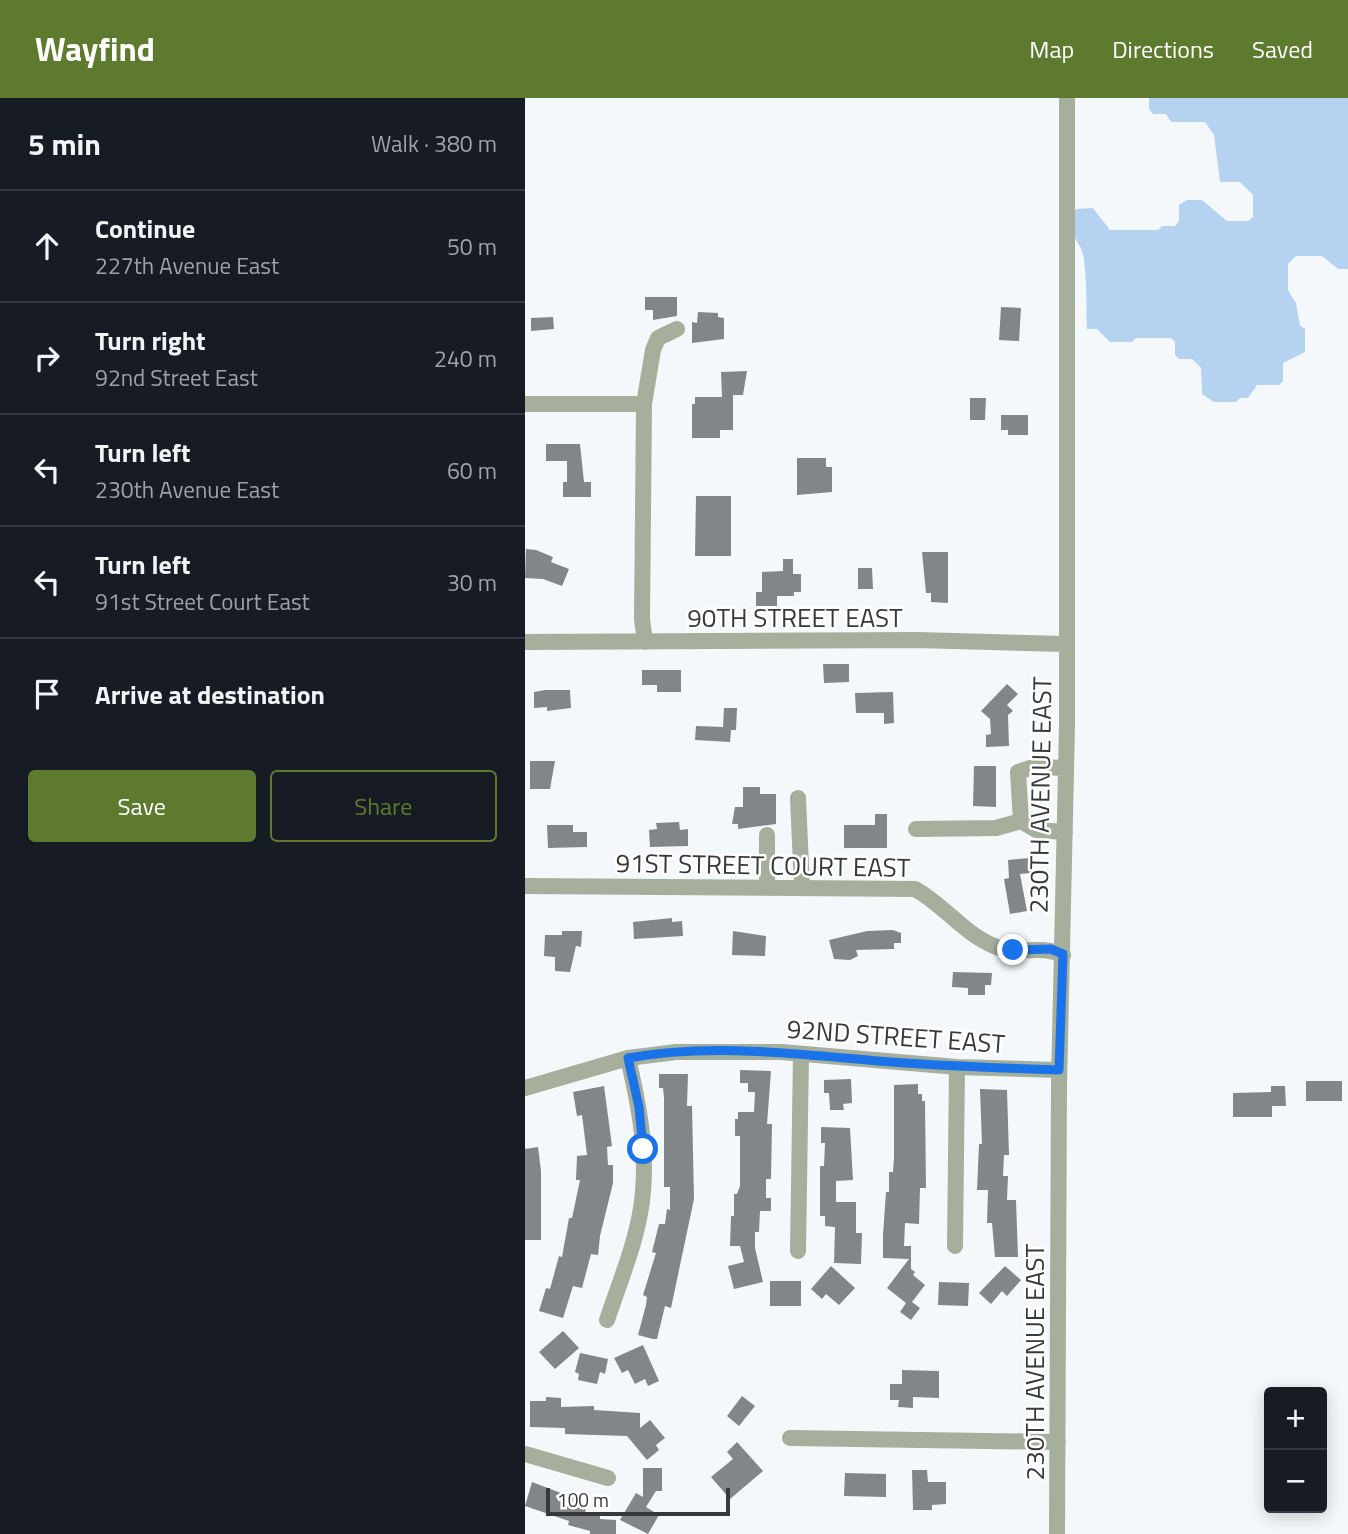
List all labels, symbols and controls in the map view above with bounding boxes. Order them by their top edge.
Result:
text: Wayfind [35,24,155,74]
text: Map [1029,31,1074,67]
text: Directions [1112,31,1214,67]
text: Saved [1252,31,1313,67]
text: 5 min [28,121,101,167]
text: Walk · 380 m [371,126,497,161]
text: Continue [95,209,195,248]
icon: ahead [28,227,66,265]
text: 50 m [447,229,497,264]
text: 227th Avenue East [95,248,279,283]
text: Turn right [95,321,206,360]
icon: right [28,339,66,377]
text: 240 m [434,341,497,376]
text: 92nd Street East [95,360,258,395]
text: Turn left [95,433,190,472]
icon: left [28,451,66,489]
text: 60 m [447,453,497,488]
text: 230th Avenue East [95,472,279,507]
text: Turn left [95,545,190,584]
icon: left [28,563,66,601]
text: 30 m [447,565,497,600]
text: 91st Street Court East [95,584,310,619]
street label: 90TH STREET EAST [687,598,903,637]
icon: arrive [28,675,66,713]
text: Arrive at destination [95,675,325,714]
street label: 230TH AVENUE EAST [1018,676,1062,914]
button: Save [28,770,256,842]
button: Share [270,770,497,842]
street label: 91ST STREET COURT EAST [615,843,911,887]
route end [997,934,1028,965]
street label: 92ND STREET EAST [786,1009,1007,1063]
route start [627,1133,658,1164]
street label: 230TH AVENUE EAST [1015,1243,1054,1480]
map controls [1264,1387,1327,1513]
button: + [1264,1387,1327,1450]
button: − [1264,1450,1327,1513]
scale bar [546,1485,730,1517]
text: 100 m [557,1485,609,1514]

